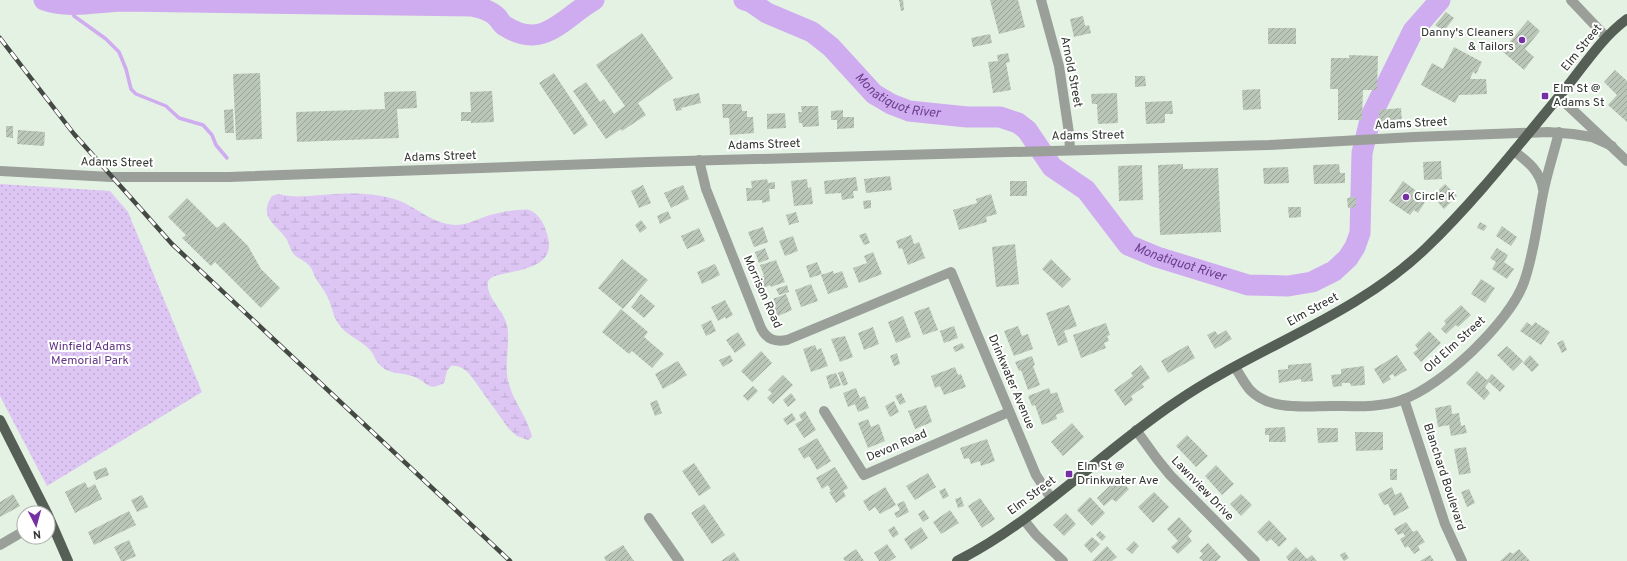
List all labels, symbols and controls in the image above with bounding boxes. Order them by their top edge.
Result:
street label: Elm Street [1558,21,1606,75]
place label: Danny's Cleaners & Tailors [1421,25,1514,55]
street label: Arnold Street [1056,35,1086,109]
marker: Danny's Cleaners & Tailors [1517,35,1527,45]
water label: Monatiquot River [851,70,942,122]
place label: Elm St @ Adams St [1553,81,1604,111]
marker: Elm St @ Adams St [1540,91,1550,101]
street label: Adams Street [1374,114,1448,134]
street label: Adams Street [1051,127,1125,145]
street label: Adams Street [727,136,801,154]
street label: Adams Street [403,148,477,166]
street label: Adams Street [80,154,154,172]
place label: Circle K [1414,189,1456,205]
marker: Circle K [1401,192,1411,202]
water label: Monatiquot River [1131,240,1229,286]
street label: Morrison Road [739,253,785,331]
street label: Elm Street [1284,289,1342,331]
street label: Old Elm Street [1421,313,1489,377]
street label: Drinkwater Avenue [984,332,1038,432]
park label: Winfield Adams Memorial Park [49,339,131,369]
street label: Blanchard Boulevard [1419,421,1469,533]
street label: Devon Road [864,426,930,466]
street label: Lawnview Drive [1167,453,1237,525]
place label: Elm St @ Drinkwater Ave [1077,459,1159,489]
marker: Elm St @ Drinkwater Ave [1064,469,1074,479]
street label: Elm Street [1005,473,1059,519]
north arrow [16,505,56,545]
text: N [32,527,42,541]

